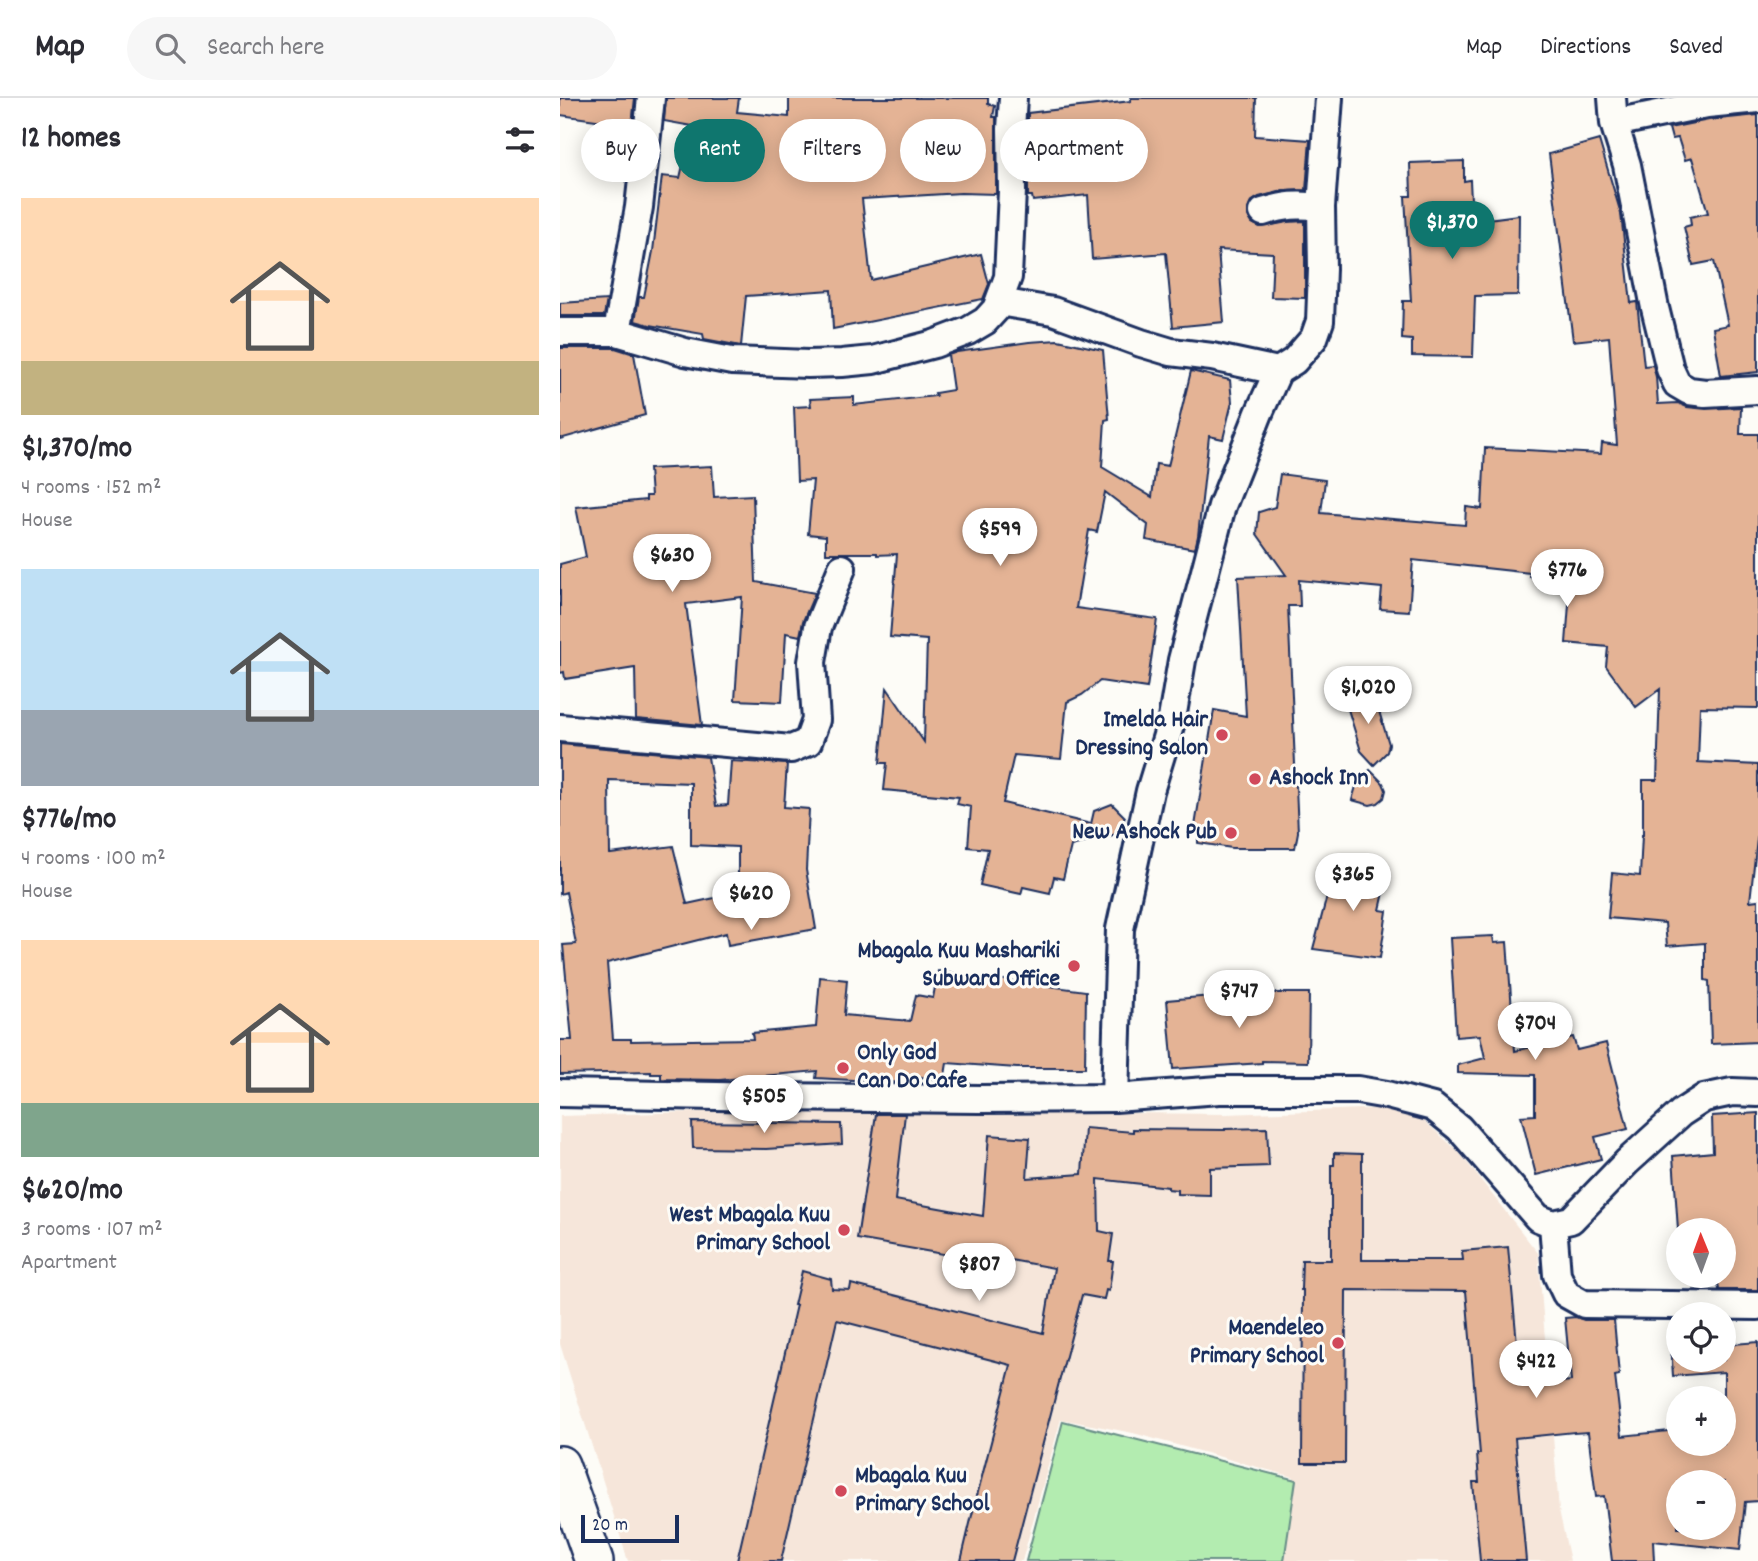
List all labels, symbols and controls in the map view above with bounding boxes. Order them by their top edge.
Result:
search box [127,17,617,80]
text: Map [35,25,85,72]
icon: search [151,29,189,67]
text: Search here [207,30,325,67]
text: Map [1466,31,1502,65]
text: Directions [1540,31,1631,65]
text: Saved [1669,31,1723,65]
text: 12 homes [21,119,121,162]
chip: Buy [581,119,660,182]
chip: Rent [674,119,765,182]
chip: Filters [779,119,886,182]
chip: New [900,119,986,182]
chip: Apartment [1000,119,1148,182]
icon: filters [501,121,539,159]
pin: $1,370 [1395,202,1509,261]
text: $1,370 [1426,207,1478,240]
icon: home [217,243,343,369]
text: $1,370/mo [21,429,132,472]
text: 4 rooms · 152 m² [21,472,161,505]
text: House [21,505,73,538]
pin: $599 [959,508,1041,568]
text: $599 [978,514,1022,547]
pin: $630 [631,534,713,594]
text: $630 [649,540,695,573]
pin: $776 [1526,550,1608,609]
text: $776 [1547,555,1587,588]
icon: home [217,614,343,740]
pin: $1,020 [1311,666,1425,726]
text: $1,020 [1340,672,1396,705]
place label: Imelda Hair Dressing Salon [1075,704,1209,766]
marker: Imelda Hair Dressing Salon [1214,727,1230,743]
place label: Ashock Inn [1269,762,1368,796]
marker: Ashock Inn [1247,771,1263,787]
text: $776/mo [21,800,116,843]
place label: New Ashock Pub [1072,816,1217,850]
marker: New Ashock Pub [1223,825,1239,841]
text: 4 rooms · 100 m² [21,843,166,876]
pin: $365 [1312,854,1394,913]
text: $365 [1331,859,1375,892]
pin: $620 [710,872,792,932]
text: House [21,876,73,909]
text: $620 [728,878,774,911]
place label: Mbagala Kuu Mashariki Subward Office [858,935,1061,997]
marker: Mbagala Kuu Mashariki Subward Office [1066,958,1082,974]
pin: $747 [1198,970,1280,1030]
text: $747 [1220,976,1258,1009]
icon: home [217,985,343,1111]
pin: $704 [1494,1002,1576,1062]
text: $704 [1514,1008,1556,1041]
place label: Only God Can Do Cafe [857,1037,968,1099]
marker: Only God Can Do Cafe [835,1060,851,1076]
pin: $505 [723,1076,805,1135]
text: $505 [741,1081,787,1114]
text: $620/mo [21,1171,123,1214]
place label: West Mbagala Kuu Primary School [669,1199,830,1261]
text: 3 rooms · 107 m² [21,1214,163,1247]
north arrow [1666,1218,1736,1288]
map controls [1666,1218,1736,1540]
marker: West Mbagala Kuu Primary School [836,1222,852,1238]
pin: $807 [938,1244,1020,1303]
text: Apartment [21,1247,117,1280]
text: $807 [958,1249,1000,1282]
button: locate [1666,1302,1736,1372]
place label: Maendeleo Primary School [1190,1312,1324,1374]
marker: Maendeleo Primary School [1330,1335,1346,1351]
pin: $422 [1495,1340,1577,1400]
text: $422 [1515,1346,1557,1379]
button: + [1666,1386,1736,1456]
place label: Mbagala Kuu Primary School [855,1460,990,1522]
button: − [1666,1470,1736,1540]
marker: Mbagala Kuu Primary School [833,1483,849,1499]
scale bar [581,1512,679,1544]
text: 20 m [592,1513,628,1540]

